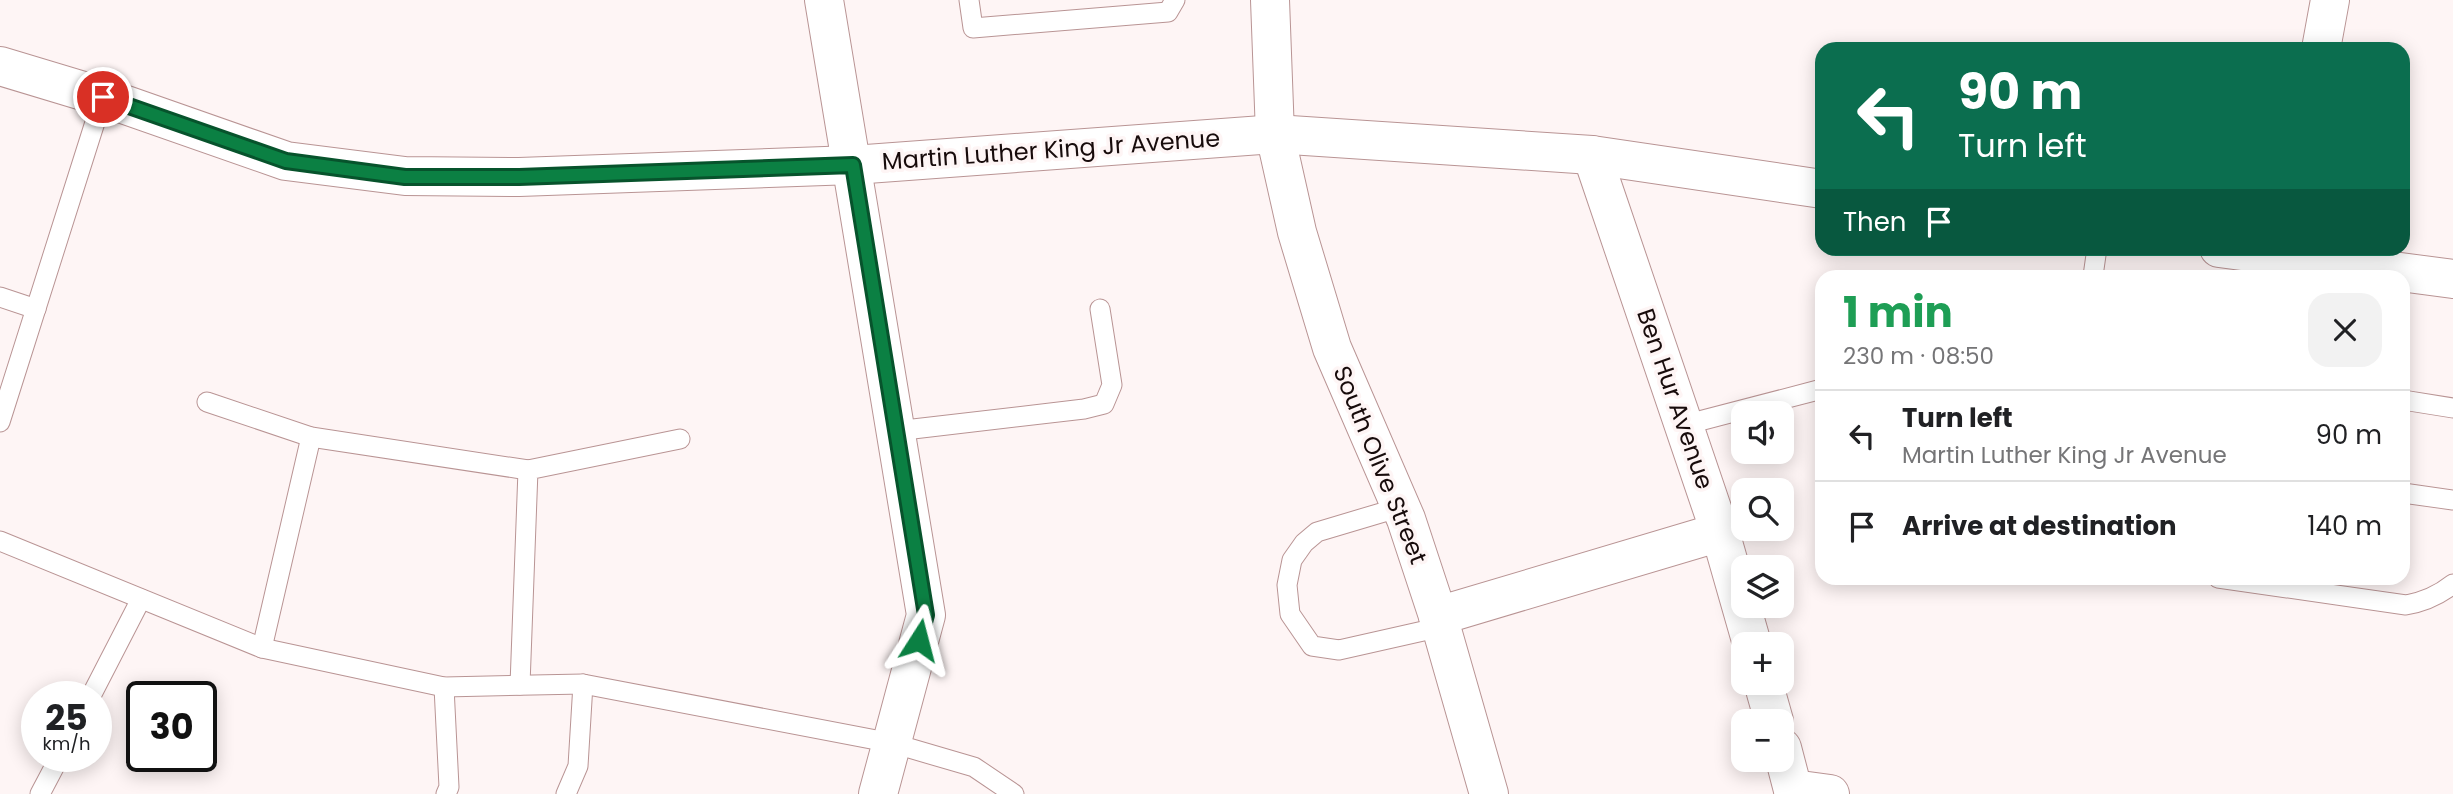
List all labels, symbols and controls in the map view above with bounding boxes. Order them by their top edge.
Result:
text: 90 m [1958,58,2082,126]
pin [73,67,133,127]
icon: left [1843,70,1934,161]
icon: arrive [84,78,122,116]
street label: Martin Luther King Jr Avenue [881,121,1221,178]
text: Turn left [1958,123,2087,168]
icon: arrive [1920,203,1958,241]
text: Then [1843,204,1906,240]
text: 1 min [1843,283,1953,342]
button: close [2308,293,2382,367]
street label: Ben Hur Avenue [1629,304,1722,493]
text: 230 m · 08:50 [1843,340,1994,372]
street label: South Olive Street [1326,361,1435,569]
text: Turn left [1902,400,2013,436]
map controls [1731,401,1794,772]
button: sound [1731,401,1794,464]
icon: left [1843,417,1881,455]
text: 90 m [2316,417,2382,453]
text: Martin Luther King Jr Avenue [1902,439,2227,471]
button: search [1731,478,1794,541]
icon: arrive [1843,508,1881,546]
text: Arrive at destination [1902,508,2177,544]
text: 140 m [2307,508,2382,544]
button: layers [1731,555,1794,618]
position arrow [882,603,956,677]
button: + [1731,632,1794,695]
speed limit sign: 30 [126,681,217,772]
text: 25 [45,693,88,742]
button: − [1731,709,1794,772]
text: km/h [43,731,90,756]

